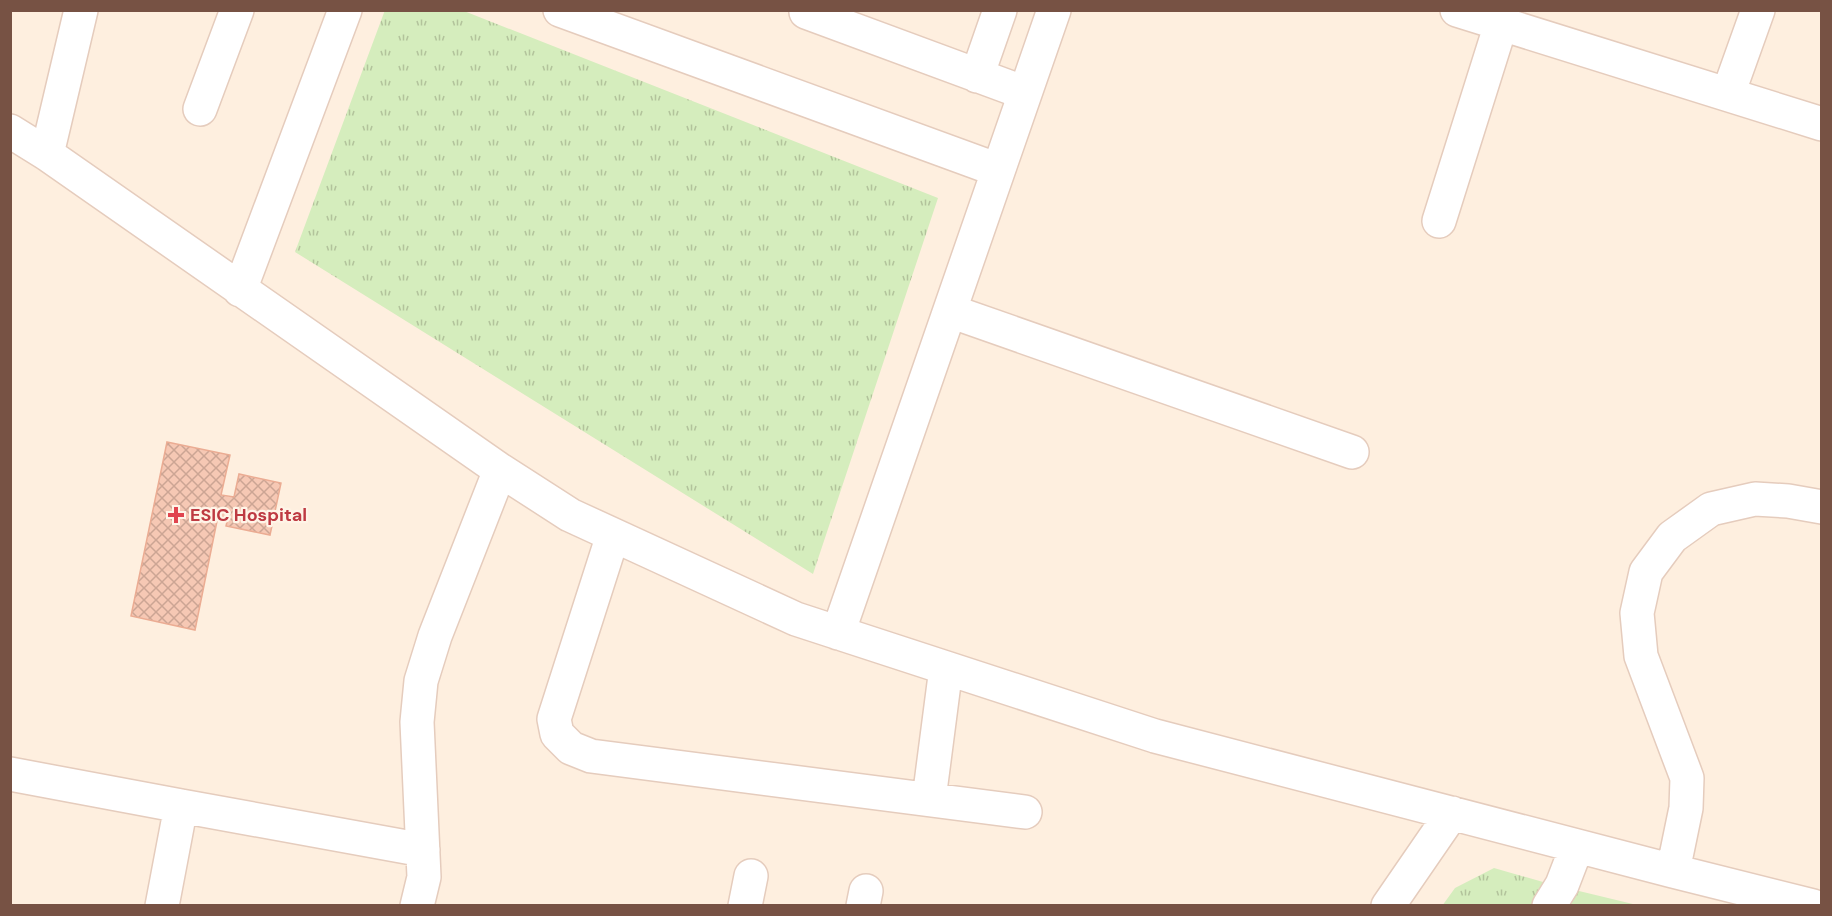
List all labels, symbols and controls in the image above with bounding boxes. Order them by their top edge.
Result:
place label: ESIC Hospital [190,503,307,527]
marker: ESIC Hospital [167,506,185,524]

